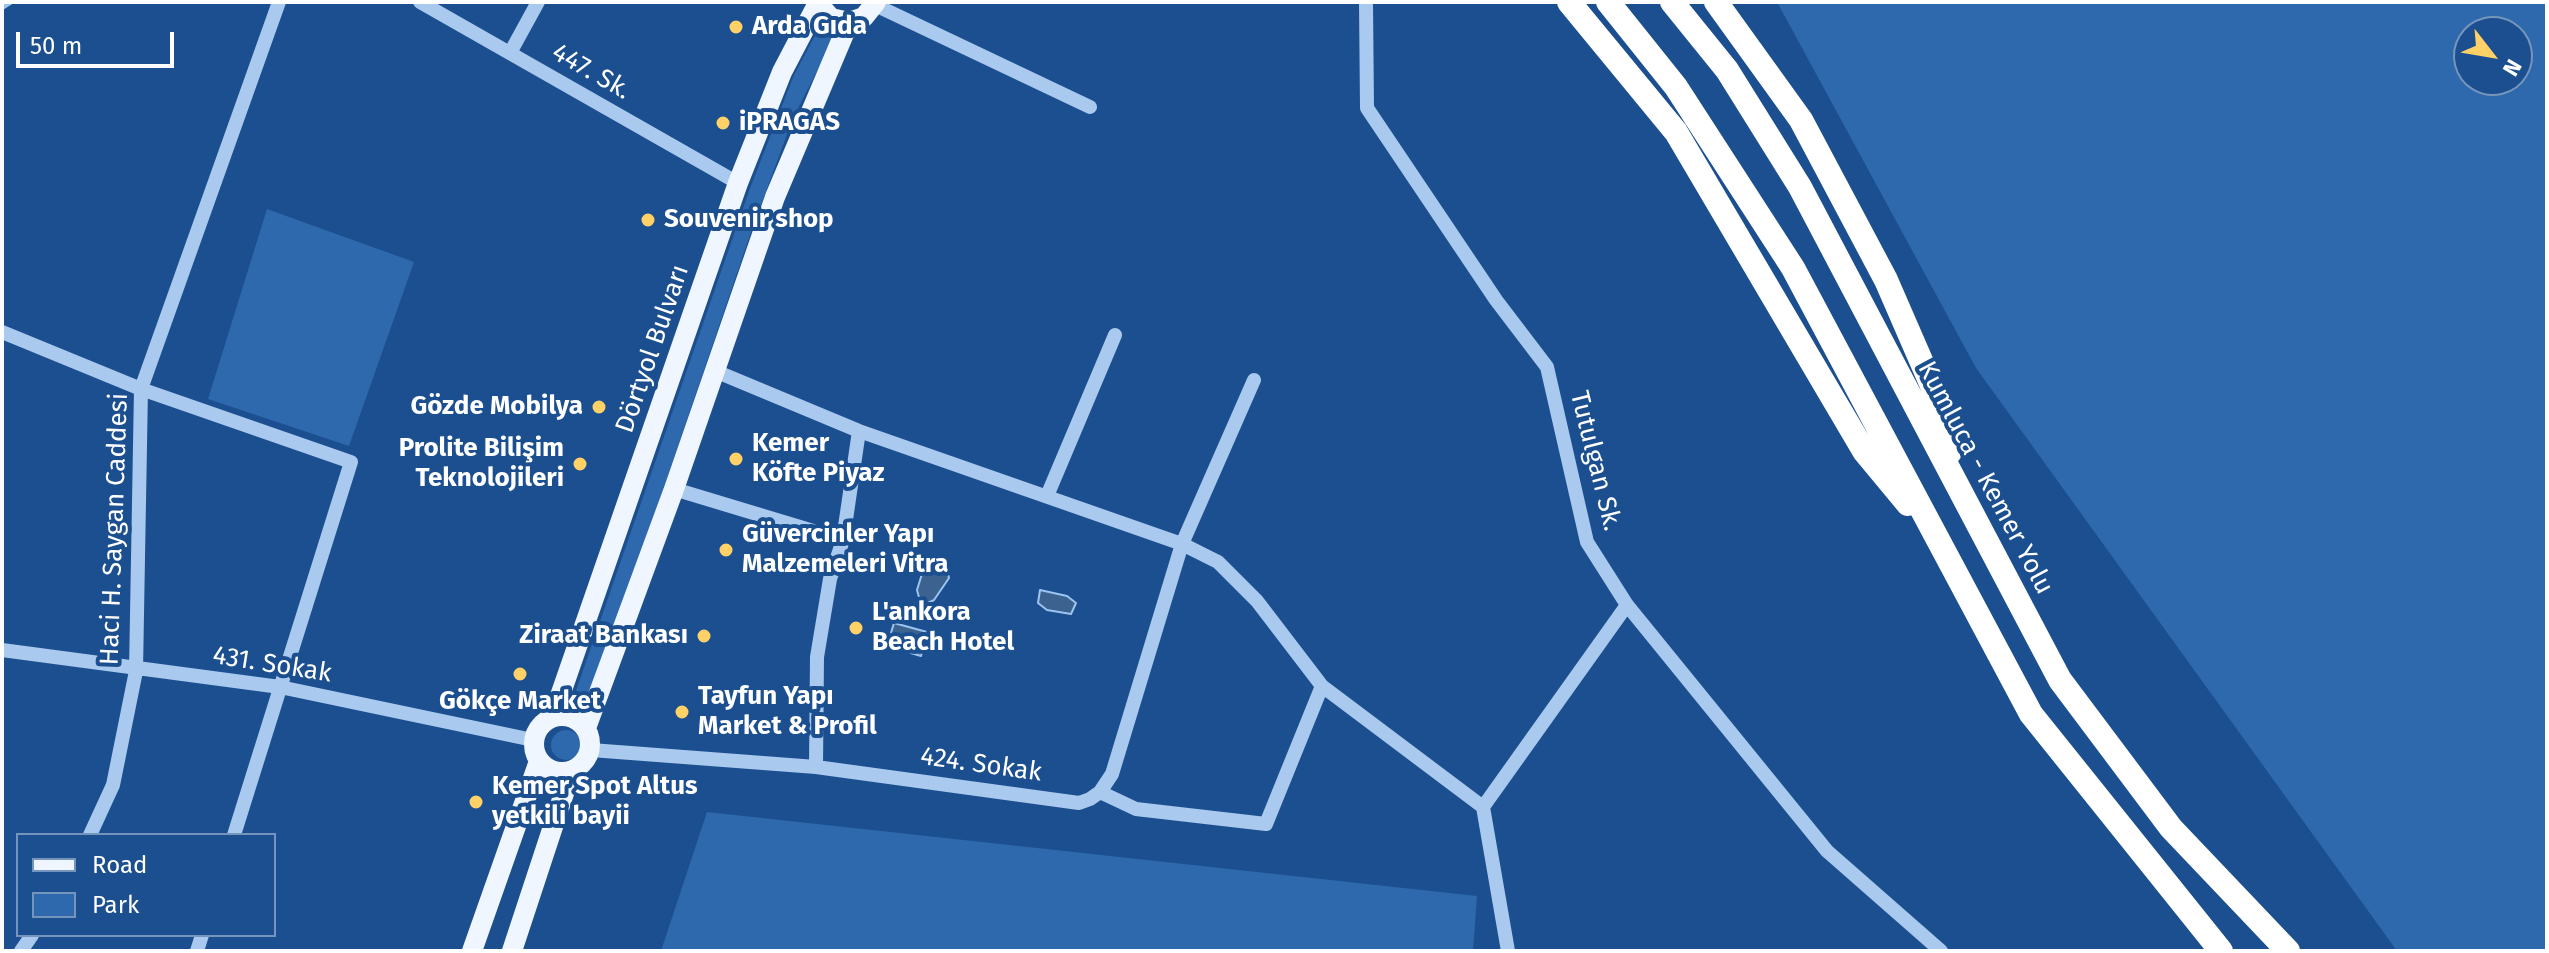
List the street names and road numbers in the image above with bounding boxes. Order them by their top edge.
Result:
street label: 447. Sk. [546,37,636,107]
street label: Dörtyol Bulvarı [610,261,696,437]
street label: Kumluca - Kemer Yolu [1910,356,2060,600]
street label: Tutulgan Sk. [1563,388,1627,534]
street label: Haci H. Saygan Caddesi [95,392,135,666]
street label: 431. Sokak [210,640,334,690]
street label: 424. Sokak [918,741,1044,789]

